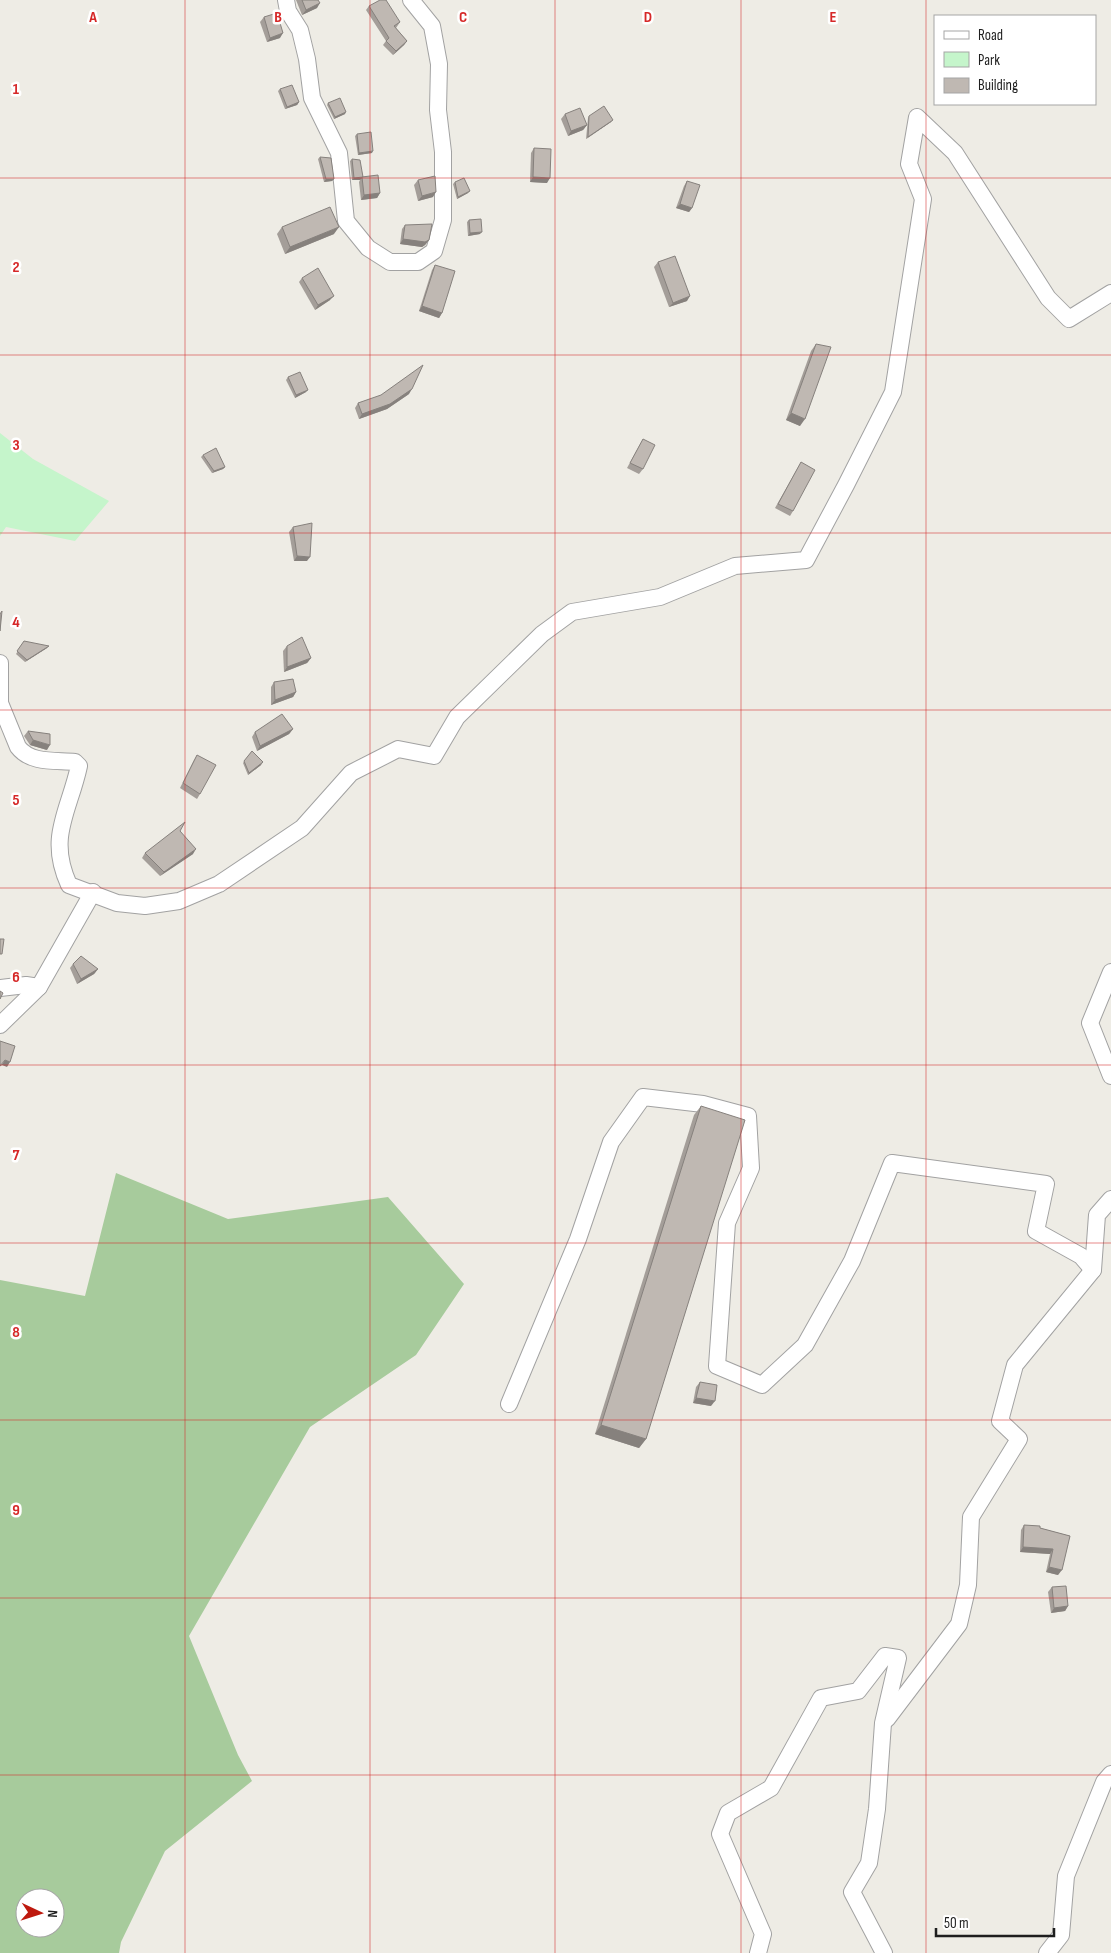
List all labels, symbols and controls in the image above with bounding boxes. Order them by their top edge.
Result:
text: A [88,8,97,27]
text: B [274,8,282,27]
text: C [459,8,467,27]
text: D [644,8,652,27]
text: E [830,8,837,27]
legend [934,15,1096,105]
text: Road [978,26,1003,45]
text: Park [978,51,1000,70]
text: Building [978,76,1018,95]
text: 1 [13,80,20,99]
text: 2 [12,258,20,277]
text: 3 [12,436,20,455]
text: 4 [12,613,20,632]
text: 5 [12,791,20,810]
text: 6 [12,968,20,987]
text: 7 [13,1146,20,1165]
text: 8 [12,1323,20,1342]
text: 9 [12,1501,20,1520]
north arrow [15,1888,65,1938]
scale bar [936,1906,1054,1938]
text: N [44,1910,61,1918]
text: 50 m [944,1914,969,1933]

